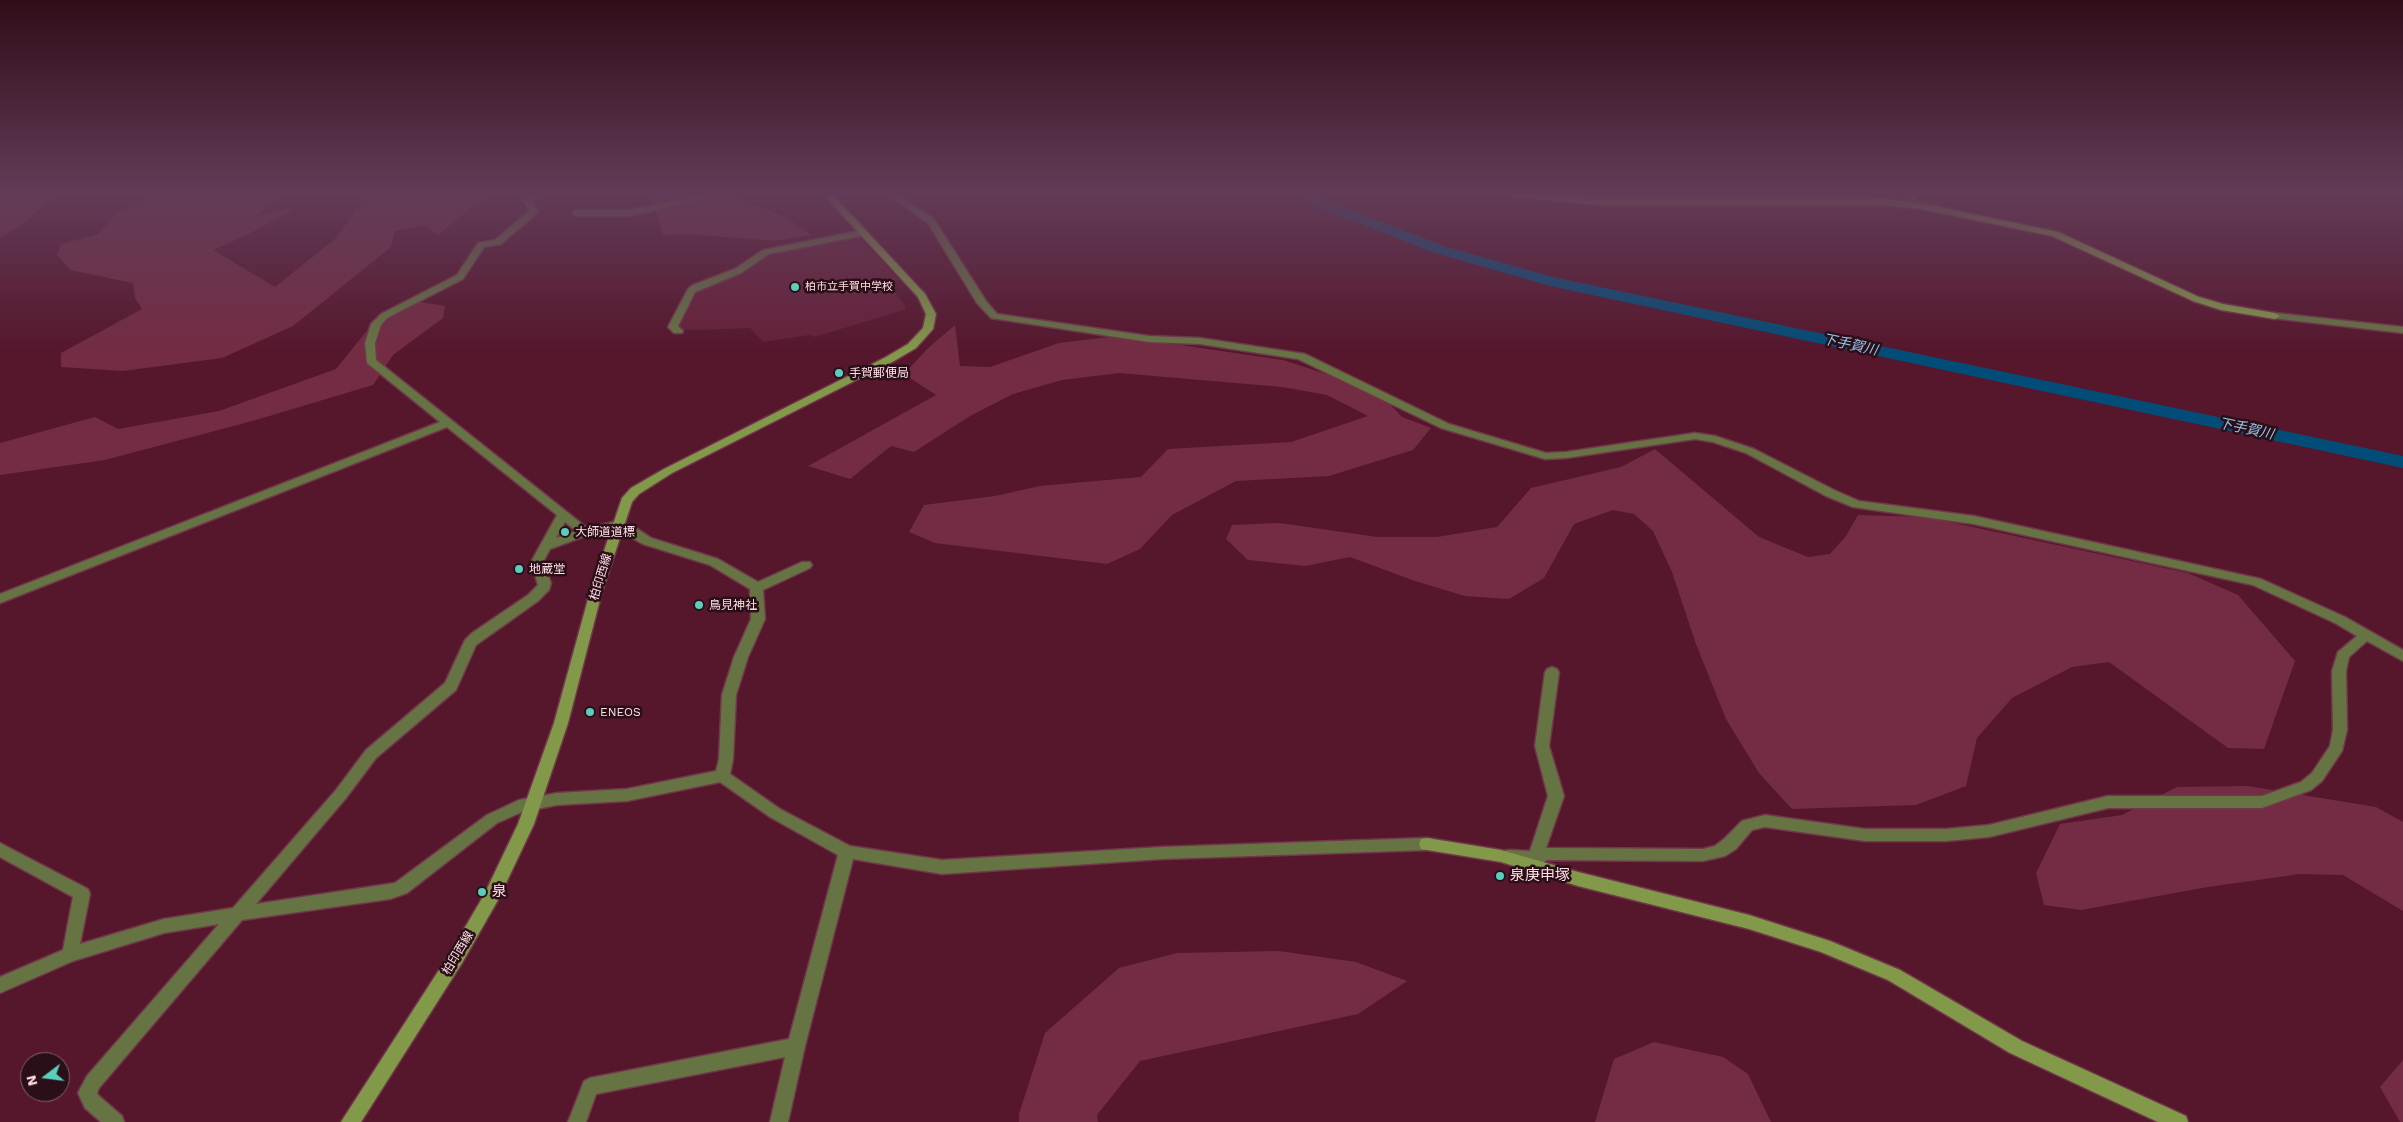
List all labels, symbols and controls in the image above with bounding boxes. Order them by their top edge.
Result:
place label: 柏市立手賀中学校 [805,280,893,294]
marker: 柏市立手賀中学校 [789,281,801,293]
water label: 下手賀川 [1821,331,1879,359]
place label: 手賀郵便局 [849,366,909,380]
marker: 手賀郵便局 [833,367,845,379]
water label: 下手賀川 [2217,415,2275,443]
place label: 大師道道標 [575,525,635,539]
marker: 大師道道標 [559,526,571,538]
street label: 柏印西線 [587,552,615,602]
place label: 地蔵堂 [529,562,565,576]
marker: 地蔵堂 [513,563,525,575]
place label: 鳥見神社 [709,598,757,612]
marker: 鳥見神社 [693,599,705,611]
place label: ENEOS [600,705,641,719]
marker: ENEOS [584,706,596,718]
place label: 泉庚申塚 [1510,867,1570,885]
marker: 泉庚申塚 [1494,870,1506,882]
place label: 泉 [492,883,507,901]
marker: 泉 [476,886,488,898]
street label: 柏印西線 [439,929,477,977]
north arrow [20,1052,70,1102]
text: N [22,1074,41,1088]

